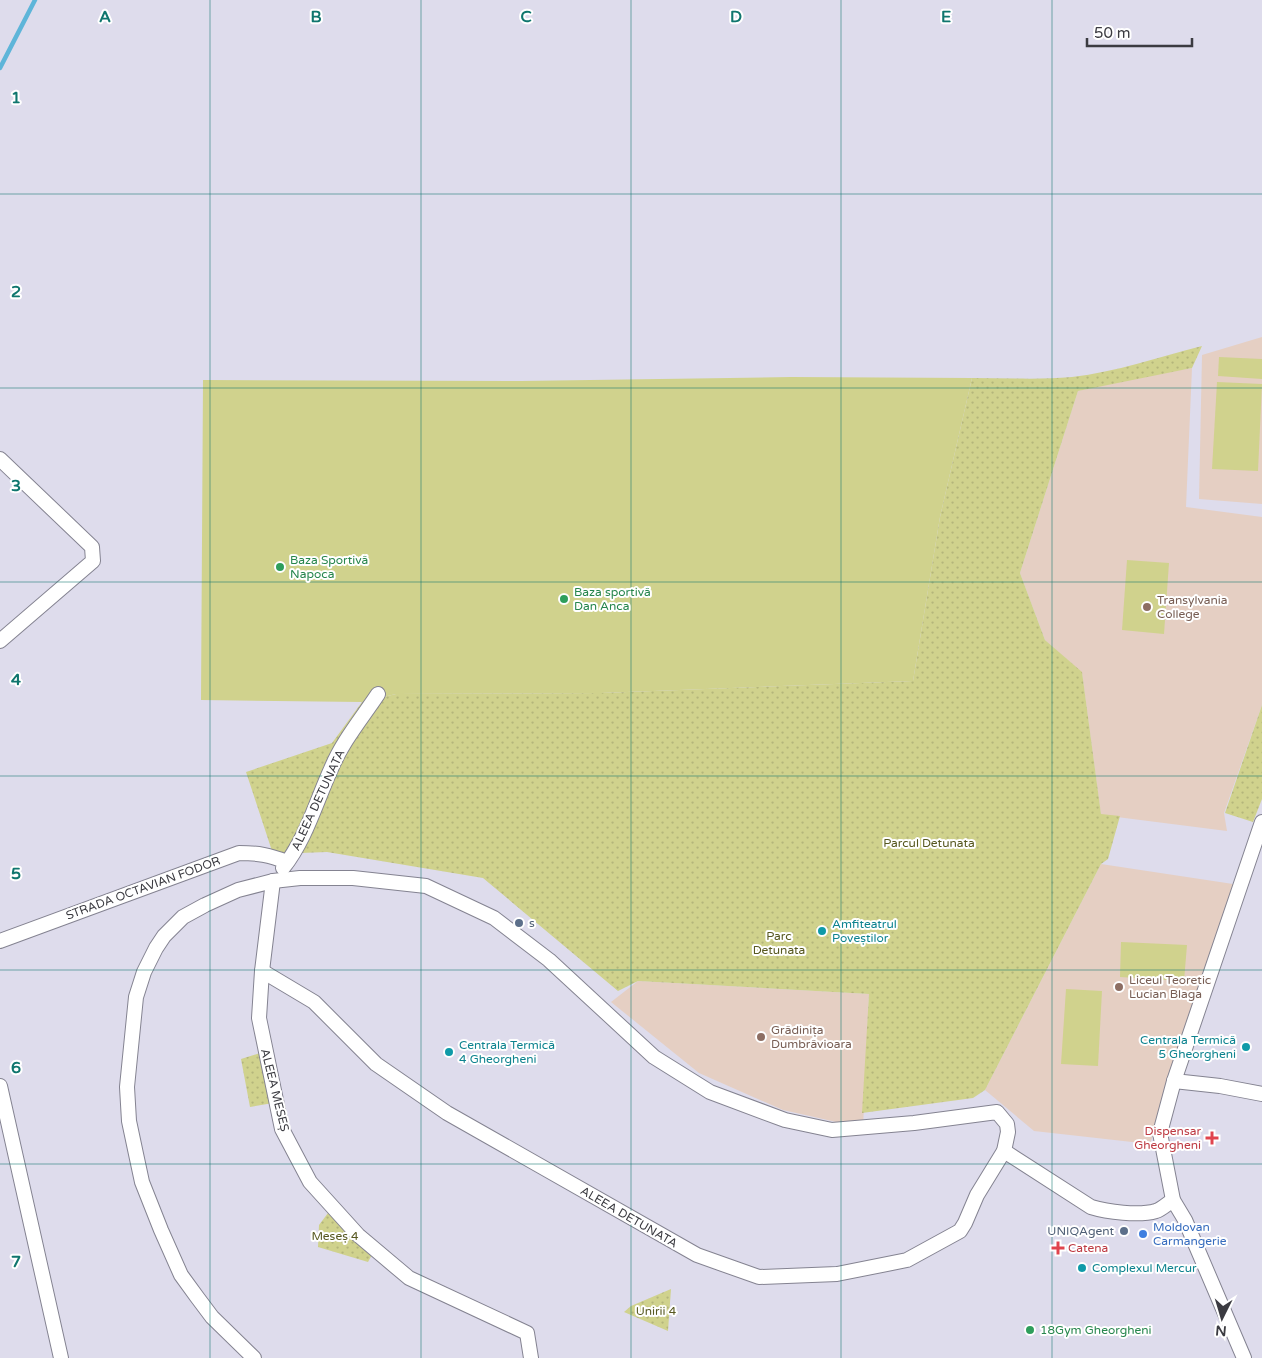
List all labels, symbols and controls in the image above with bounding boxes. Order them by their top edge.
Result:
text: A [99,7,111,27]
text: B [310,7,322,27]
text: C [520,7,532,27]
text: D [730,7,742,27]
text: E [941,7,951,27]
scale bar [1087,15,1192,47]
text: 50 m [1094,24,1131,42]
text: 1 [11,88,21,108]
text: 2 [11,282,21,302]
text: 3 [11,476,21,496]
place label: Baza Sportivă Napoca [290,553,368,581]
marker: Baza Sportivă Napoca [274,561,286,573]
place label: Baza sportivă Dan Anca [574,585,651,613]
marker: Baza sportivă Dan Anca [558,593,570,605]
place label: Transylvania College [1157,593,1227,621]
marker: Transylvania College [1141,601,1153,613]
text: 4 [11,670,21,690]
street label: ALEEA DETUNATA [288,747,348,853]
park label: Parcul Detunata [883,836,975,850]
street label: STRADA OCTAVIAN FODOR [64,853,222,923]
text: 5 [11,864,21,884]
place label: s [529,916,535,930]
marker: s [513,917,525,929]
place label: Amfiteatrul Poveștilor [832,917,897,945]
marker: Amfiteatrul Poveștilor [816,925,828,937]
park label: Parc Detunata [753,929,805,957]
place label: Liceul Teoretic Lucian Blaga [1129,973,1211,1001]
marker: Liceul Teoretic Lucian Blaga [1113,981,1125,993]
place label: Grădinița Dumbrăvioara [771,1023,852,1051]
marker: Grădinița Dumbrăvioara [755,1031,767,1043]
place label: Centrala Termică 5 Gheorgheni [1140,1033,1236,1061]
place label: Centrala Termică 4 Gheorgheni [459,1038,555,1066]
marker: Centrala Termică 5 Gheorgheni [1240,1041,1252,1053]
marker: Centrala Termică 4 Gheorgheni [443,1046,455,1058]
street label: ALEEA MESEȘ [258,1047,292,1133]
text: 6 [11,1058,21,1078]
place label: Dispensar Gheorgheni [1134,1124,1201,1152]
marker: Dispensar Gheorgheni [1205,1131,1219,1145]
street label: ALEEA DETUNATA [578,1184,680,1251]
place label: Moldovan Carmangerie [1153,1220,1227,1248]
place label: UNIQAgent [1047,1224,1114,1238]
marker: UNIQAgent [1118,1225,1130,1237]
marker: Moldovan Carmangerie [1137,1228,1149,1240]
park label: Meseș 4 [311,1229,359,1243]
place label: Catena [1068,1241,1108,1255]
marker: Catena [1052,1242,1064,1254]
text: 7 [11,1252,21,1272]
place label: Complexul Mercur [1092,1261,1197,1275]
marker: Complexul Mercur [1076,1262,1088,1274]
north arrow [1197,1293,1247,1343]
park label: Unirii 4 [636,1304,677,1318]
text: N [1215,1321,1227,1339]
place label: 18Gym Gheorgheni [1040,1323,1152,1337]
marker: 18Gym Gheorgheni [1024,1324,1036,1336]

